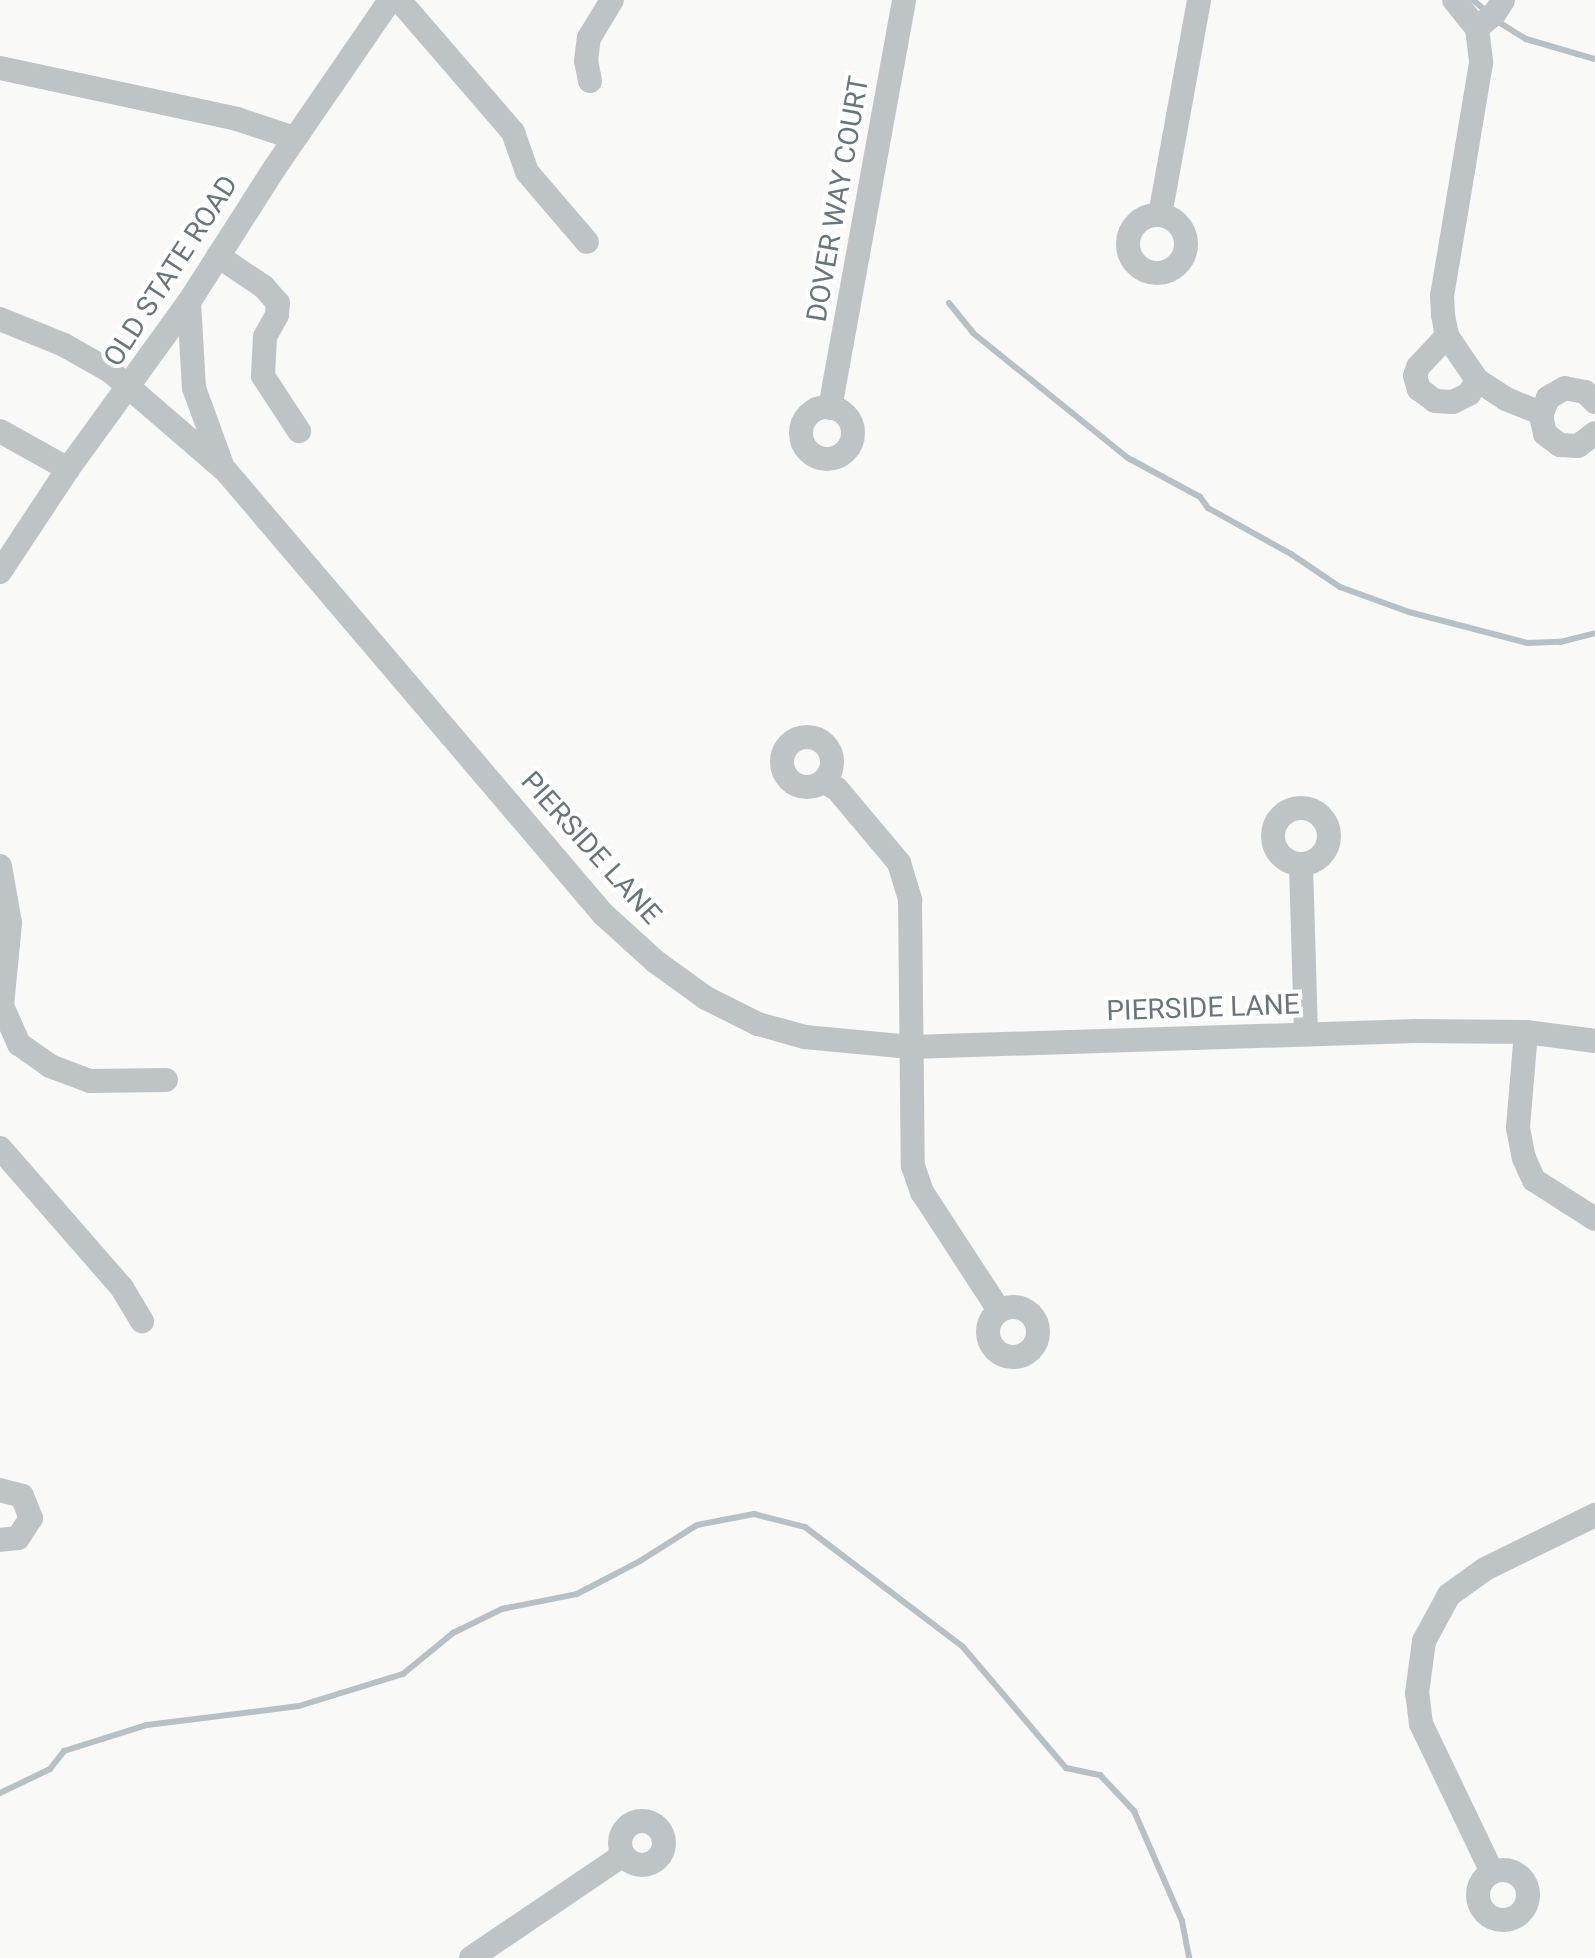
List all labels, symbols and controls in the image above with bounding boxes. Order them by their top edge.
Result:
street label: DOVER WAY COURT [800,74,876,324]
street label: OLD STATE ROAD [97,169,245,373]
street label: PIERSIDE LANE [514,765,668,931]
street label: PIERSIDE LANE [1106,988,1300,1028]

